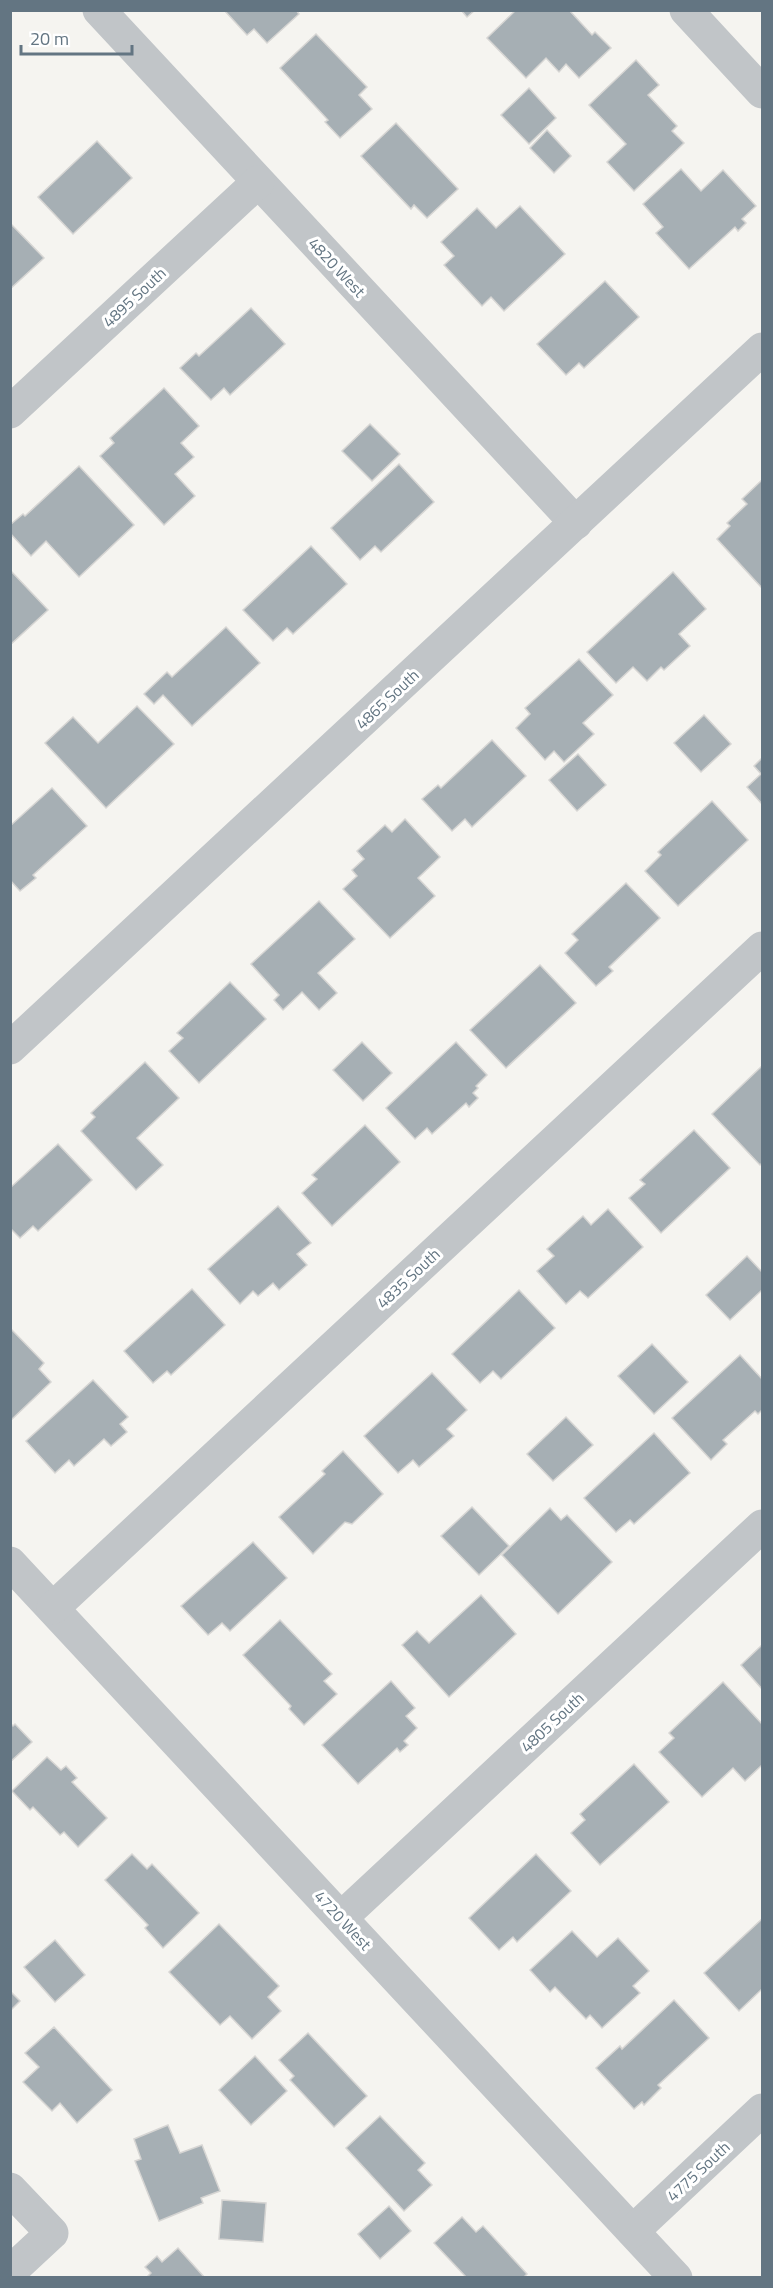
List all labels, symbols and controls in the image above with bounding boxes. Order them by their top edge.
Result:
scale bar [21,18,132,56]
text: 20 m [30,25,69,52]
street label: 4820 West [303,232,371,303]
street label: 4895 South [97,261,171,333]
street label: 4865 South [350,663,424,735]
street label: 4835 South [371,1242,445,1314]
street label: 4805 South [515,1686,589,1758]
street label: 4720 West [309,1885,377,1956]
street label: 4775 South [661,2135,735,2207]

